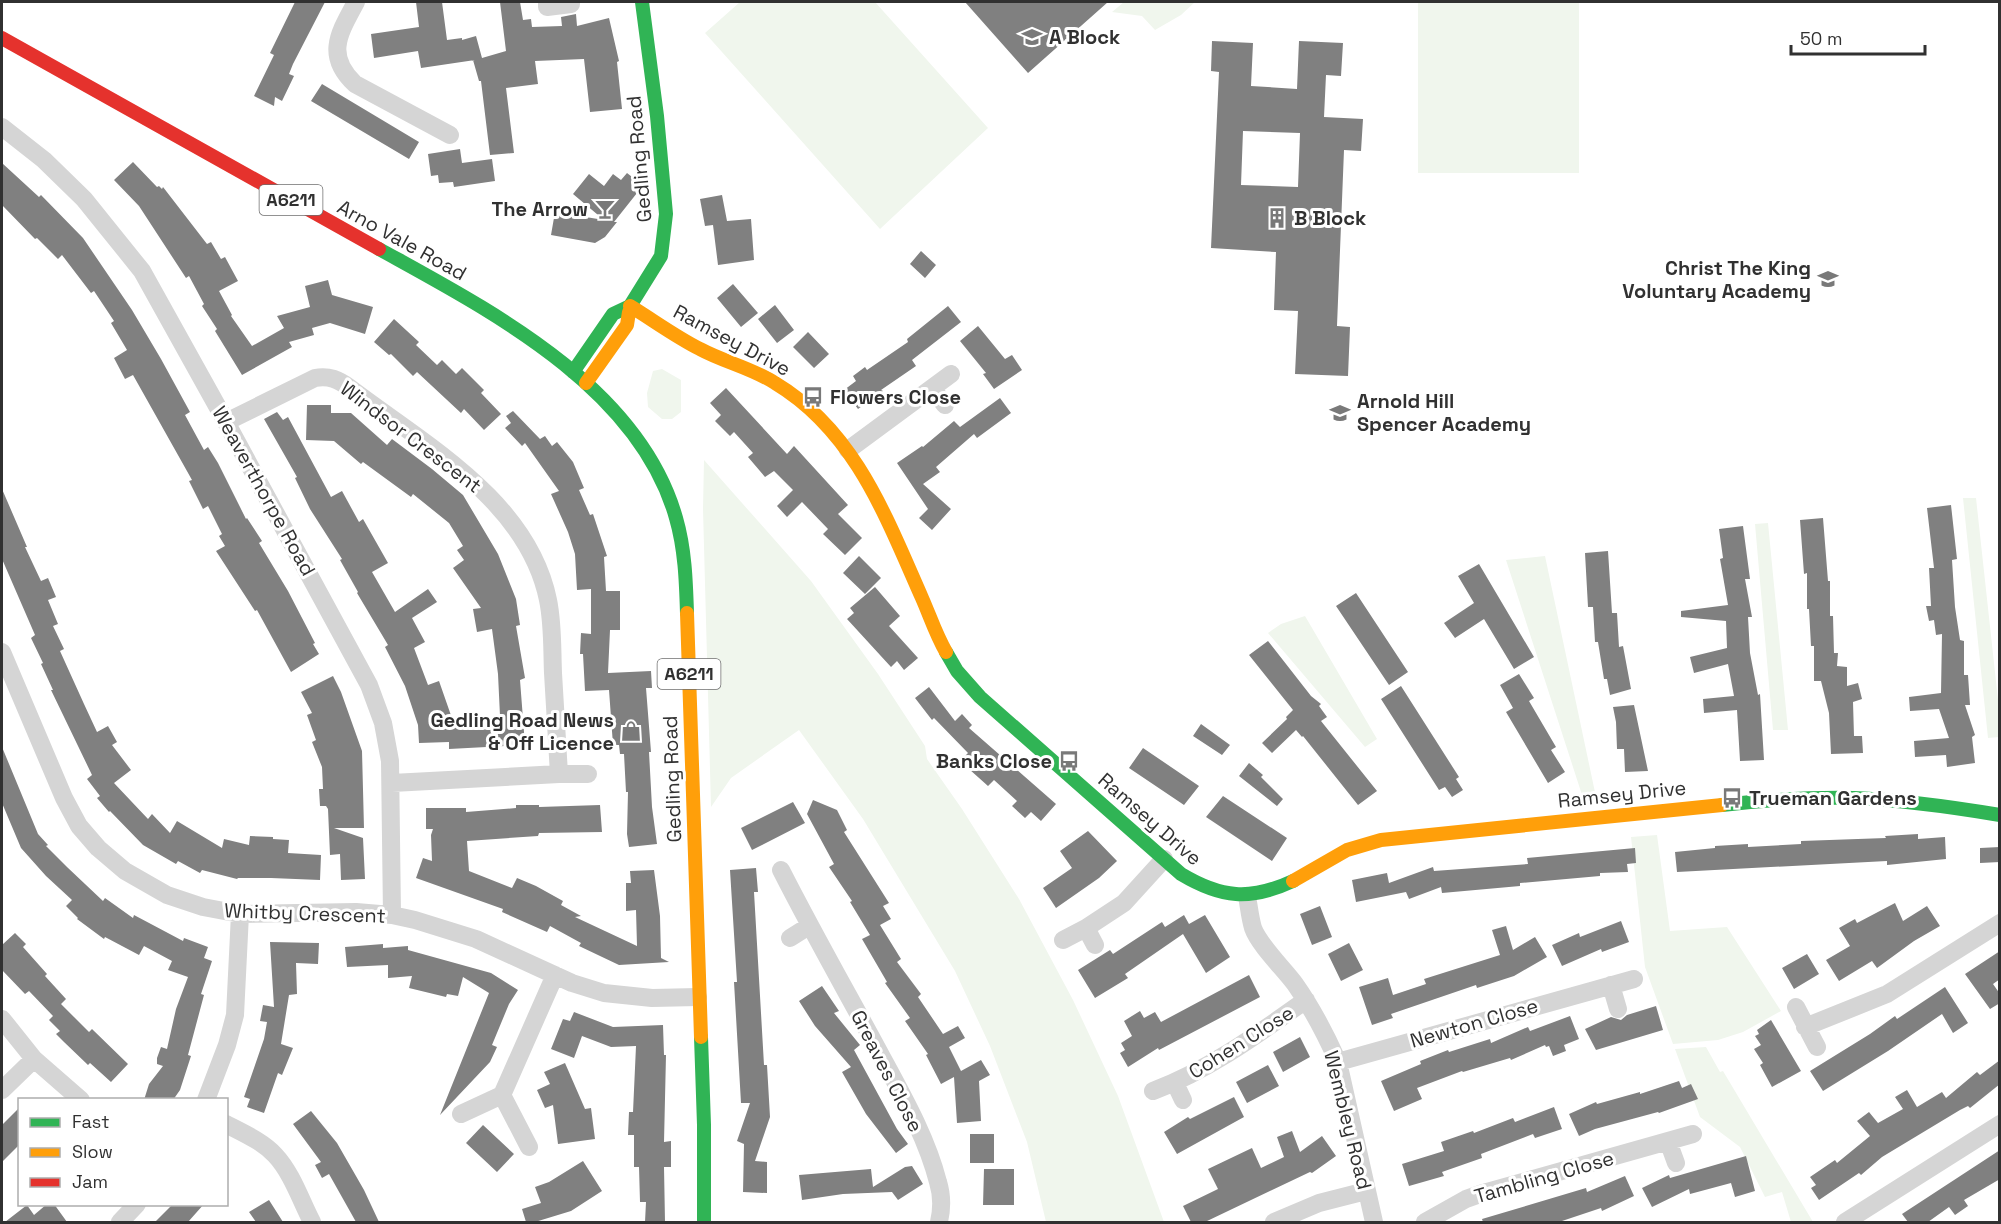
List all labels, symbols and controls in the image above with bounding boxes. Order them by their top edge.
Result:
scale bar [1791,18,1924,56]
place label: A Block [1049,24,1120,50]
school or university icon: A Block [1020,25,1044,49]
text: 50 m [1800,27,1842,50]
street label: Gedling Road [621,95,657,223]
road number: A6211 [260,185,322,215]
street label: Arno Vale Road [333,194,471,286]
place label: The Arrow [492,196,588,222]
bar icon: The Arrow [593,197,617,221]
place label: B Block [1294,205,1366,231]
building icon: B Block [1265,206,1289,230]
place label: Christ The King Voluntary Academy [1622,255,1811,304]
school or university icon: Christ The King Voluntary Academy [1816,267,1840,291]
street label: Ramsey Drive [669,298,795,382]
street label: Windsor Crescent [335,375,487,499]
place label: Flowers Close [830,384,961,410]
bus stop icon: Flowers Close [801,385,825,409]
place label: Arnold Hill Spencer Academy [1357,388,1531,437]
school or university icon: Arnold Hill Spencer Academy [1328,401,1352,425]
street label: Weaverthorpe Road [207,402,321,580]
road number: A6211 [658,659,720,689]
place label: Gedling Road News & Off Licence [431,707,614,756]
street label: Gedling Road [657,715,687,843]
shop icon: Gedling Road News & Off Licence [619,719,643,743]
place label: Banks Close [936,748,1052,774]
bus stop icon: Banks Close [1057,749,1081,773]
street label: Ramsey Drive [1093,767,1207,871]
street label: Ramsey Drive [1556,774,1688,814]
place label: Trueman Gardens [1749,785,1917,811]
bus stop icon: Trueman Gardens [1720,786,1744,810]
street label: Whitby Crescent [224,897,386,929]
street label: Newton Close [1407,992,1541,1054]
street label: Cohen Close [1184,999,1298,1085]
street label: Greaves Close [845,1006,929,1136]
street label: Wembley Road [1318,1048,1378,1192]
legend [18,1098,228,1206]
text: Fast [72,1110,109,1133]
text: Slow [72,1140,113,1163]
street label: Tambling Close [1471,1145,1617,1209]
text: Jam [72,1170,108,1193]

